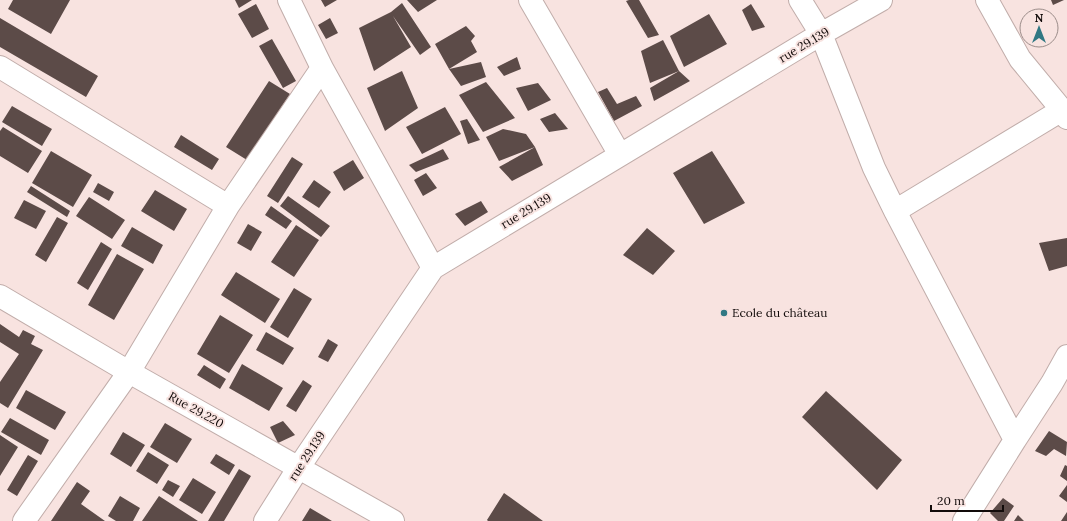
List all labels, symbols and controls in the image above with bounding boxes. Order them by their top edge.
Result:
north arrow [1019,8,1059,48]
text: N [1035,11,1044,25]
street label: rue 29.139 [776,24,832,65]
street label: rue 29.139 [498,190,554,231]
place label: Ecole du château [732,305,827,320]
marker: Ecole du château [719,308,729,318]
street label: Rue 29.220 [166,388,226,431]
street label: rue 29.139 [285,428,328,483]
scale bar [931,487,1003,513]
text: 20 m [937,493,965,508]

